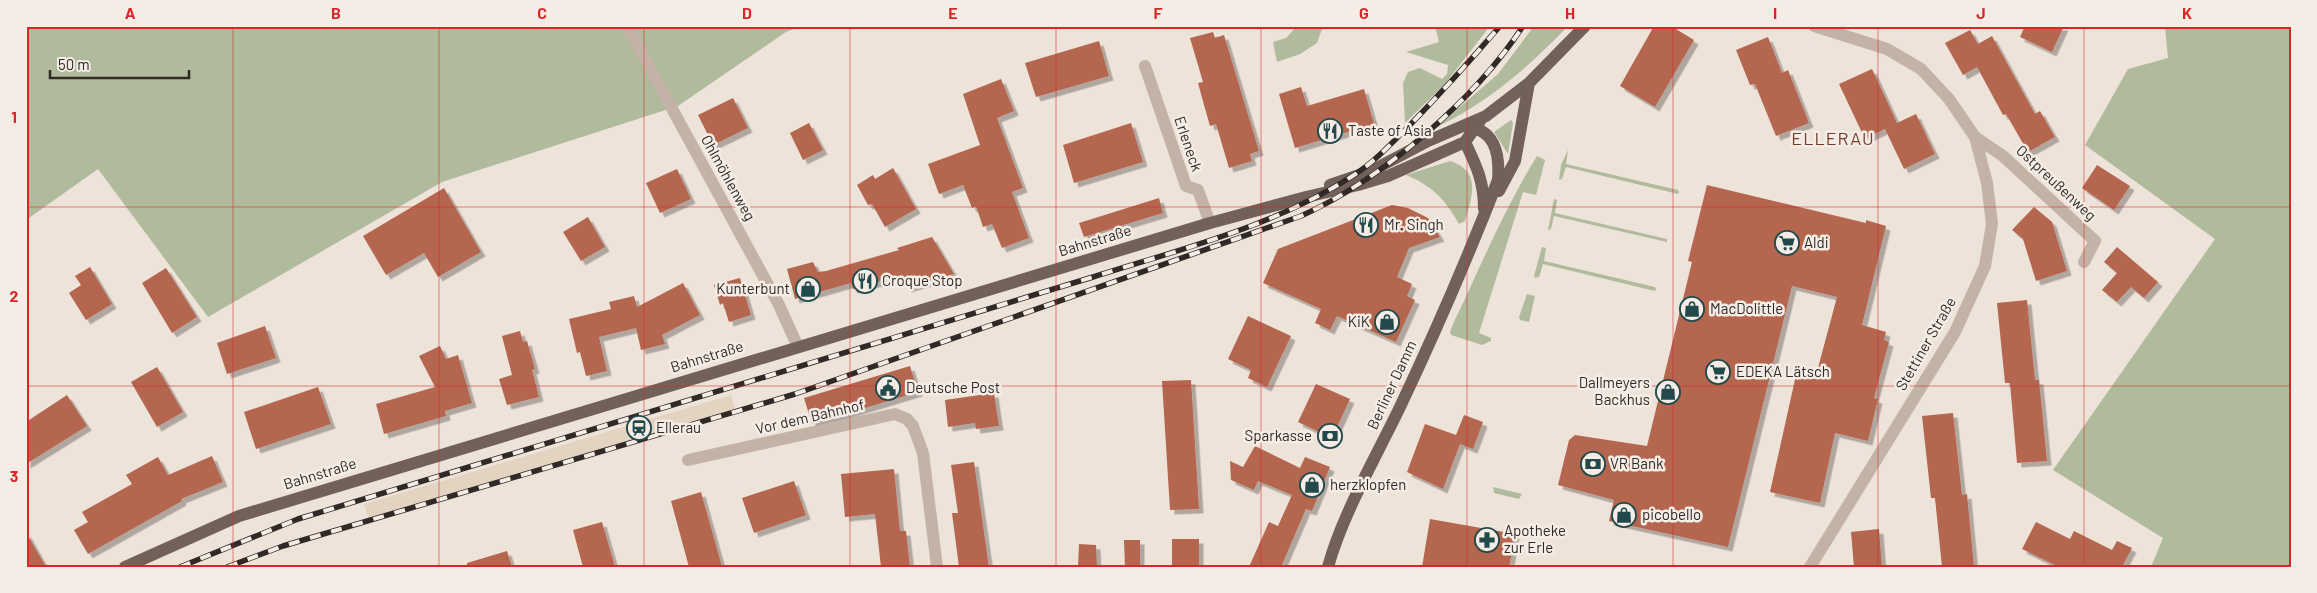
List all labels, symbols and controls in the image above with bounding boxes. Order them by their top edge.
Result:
text: A [125,3,136,22]
text: B [331,3,341,22]
text: C [537,3,547,22]
text: D [742,3,752,22]
text: E [948,3,958,22]
text: F [1154,3,1163,22]
text: G [1359,3,1369,22]
text: H [1565,3,1575,22]
text: I [1773,3,1777,22]
text: J [1976,3,1986,22]
text: K [2182,3,2192,22]
scale bar [50,48,189,80]
text: 50 m [58,55,90,73]
text: 1 [11,107,17,126]
street label: Erleneck [1171,114,1207,174]
restaurant icon: Taste of Asia [1317,118,1343,144]
place label: Taste of Asia [1348,121,1432,139]
district label: ELLERAU [1791,127,1875,149]
street label: Ohlmöhlenweg [698,131,760,224]
street label: Ostpreußenweg [2013,141,2100,224]
restaurant icon: Mr. Singh [1353,212,1379,238]
place label: Mr. Singh [1384,215,1444,233]
street label: Bahnstraße [1056,220,1133,260]
supermarket icon: Aldi [1774,230,1800,256]
place label: Aldi [1804,233,1829,251]
restaurant icon: Croque Stop [852,268,878,294]
place label: Croque Stop [882,271,962,289]
shop icon: Kunterbunt [795,276,821,302]
place label: Kunterbunt [716,279,790,297]
text: 2 [10,286,19,305]
street label: Stettiner Straße [1891,294,1959,393]
shop icon: MacDolittle [1679,296,1705,322]
place label: MacDolittle [1710,299,1783,317]
shop icon: KiK [1374,309,1400,335]
place label: KiK [1348,312,1370,330]
street label: Bahnstraße [668,336,745,376]
street label: Berliner Damm [1363,337,1420,432]
supermarket icon: EDEKA Lätsch [1705,359,1731,385]
place label: EDEKA Lätsch [1736,362,1830,380]
place label: Dallmeyers Backhus [1579,373,1650,408]
public building icon: Deutsche Post [875,375,901,401]
place label: Deutsche Post [906,378,1000,396]
shop icon: Dallmeyers Backhus [1655,379,1681,405]
street label: Vor dem Bahnhof [754,395,866,437]
station icon: Ellerau [626,415,652,441]
place label: Ellerau [656,418,701,436]
bank icon: Sparkasse [1317,423,1343,449]
place label: Sparkasse [1245,426,1312,444]
bank icon: VR Bank [1580,451,1606,477]
street label: Bahnstraße [281,453,358,493]
place label: VR Bank [1610,454,1664,472]
text: 3 [10,466,18,485]
shop icon: herzklopfen [1299,472,1325,498]
place label: herzklopfen [1330,475,1406,493]
shop icon: picobello [1611,502,1637,528]
place label: picobello [1642,505,1701,523]
place label: Apotheke zur Erle [1504,521,1566,556]
pharmacy icon: Apotheke zur Erle [1474,527,1500,553]

